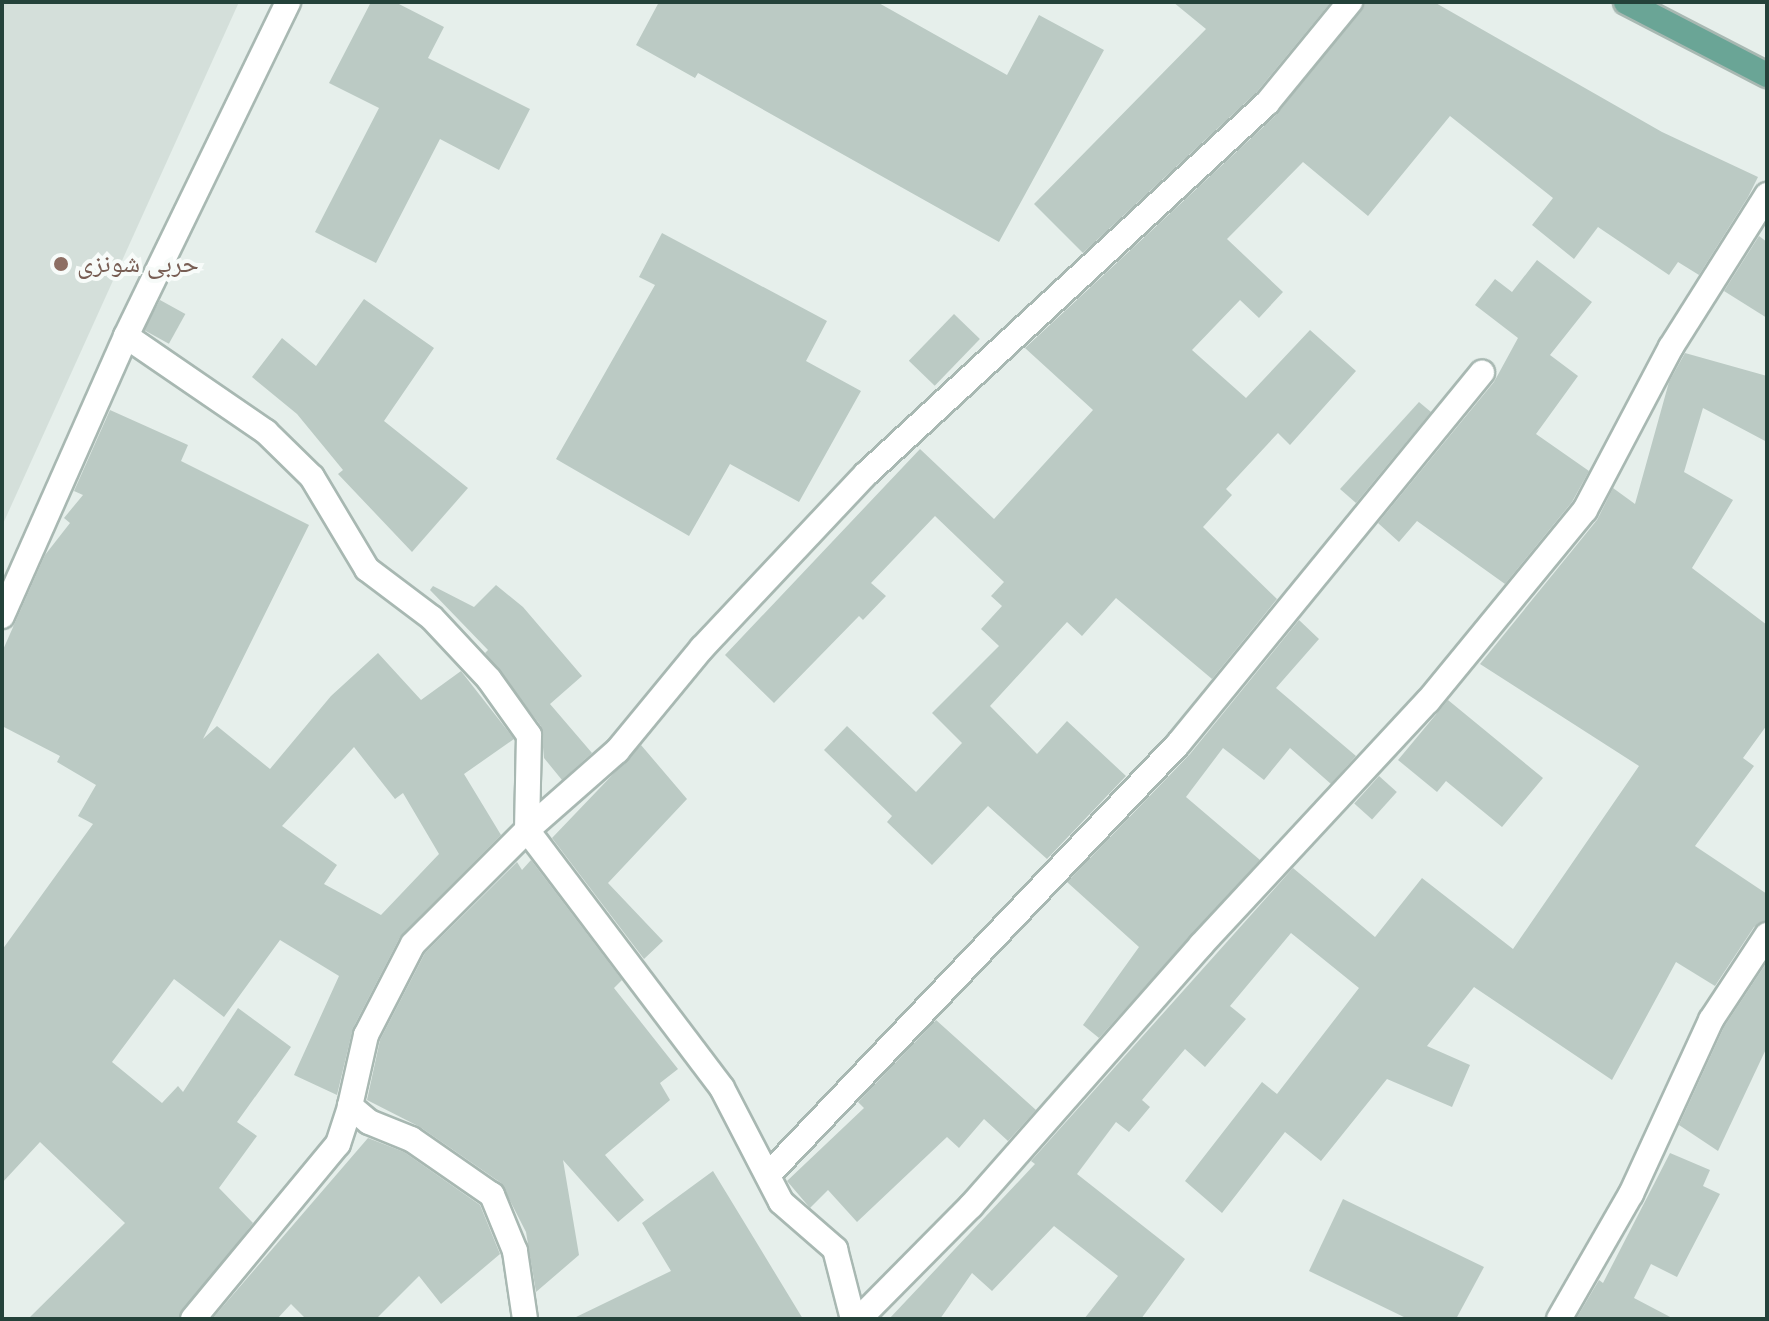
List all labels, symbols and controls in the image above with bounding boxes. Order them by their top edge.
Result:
place label: حربی شونزی [77,248,199,280]
marker: حربی شونزی [52,255,70,273]

